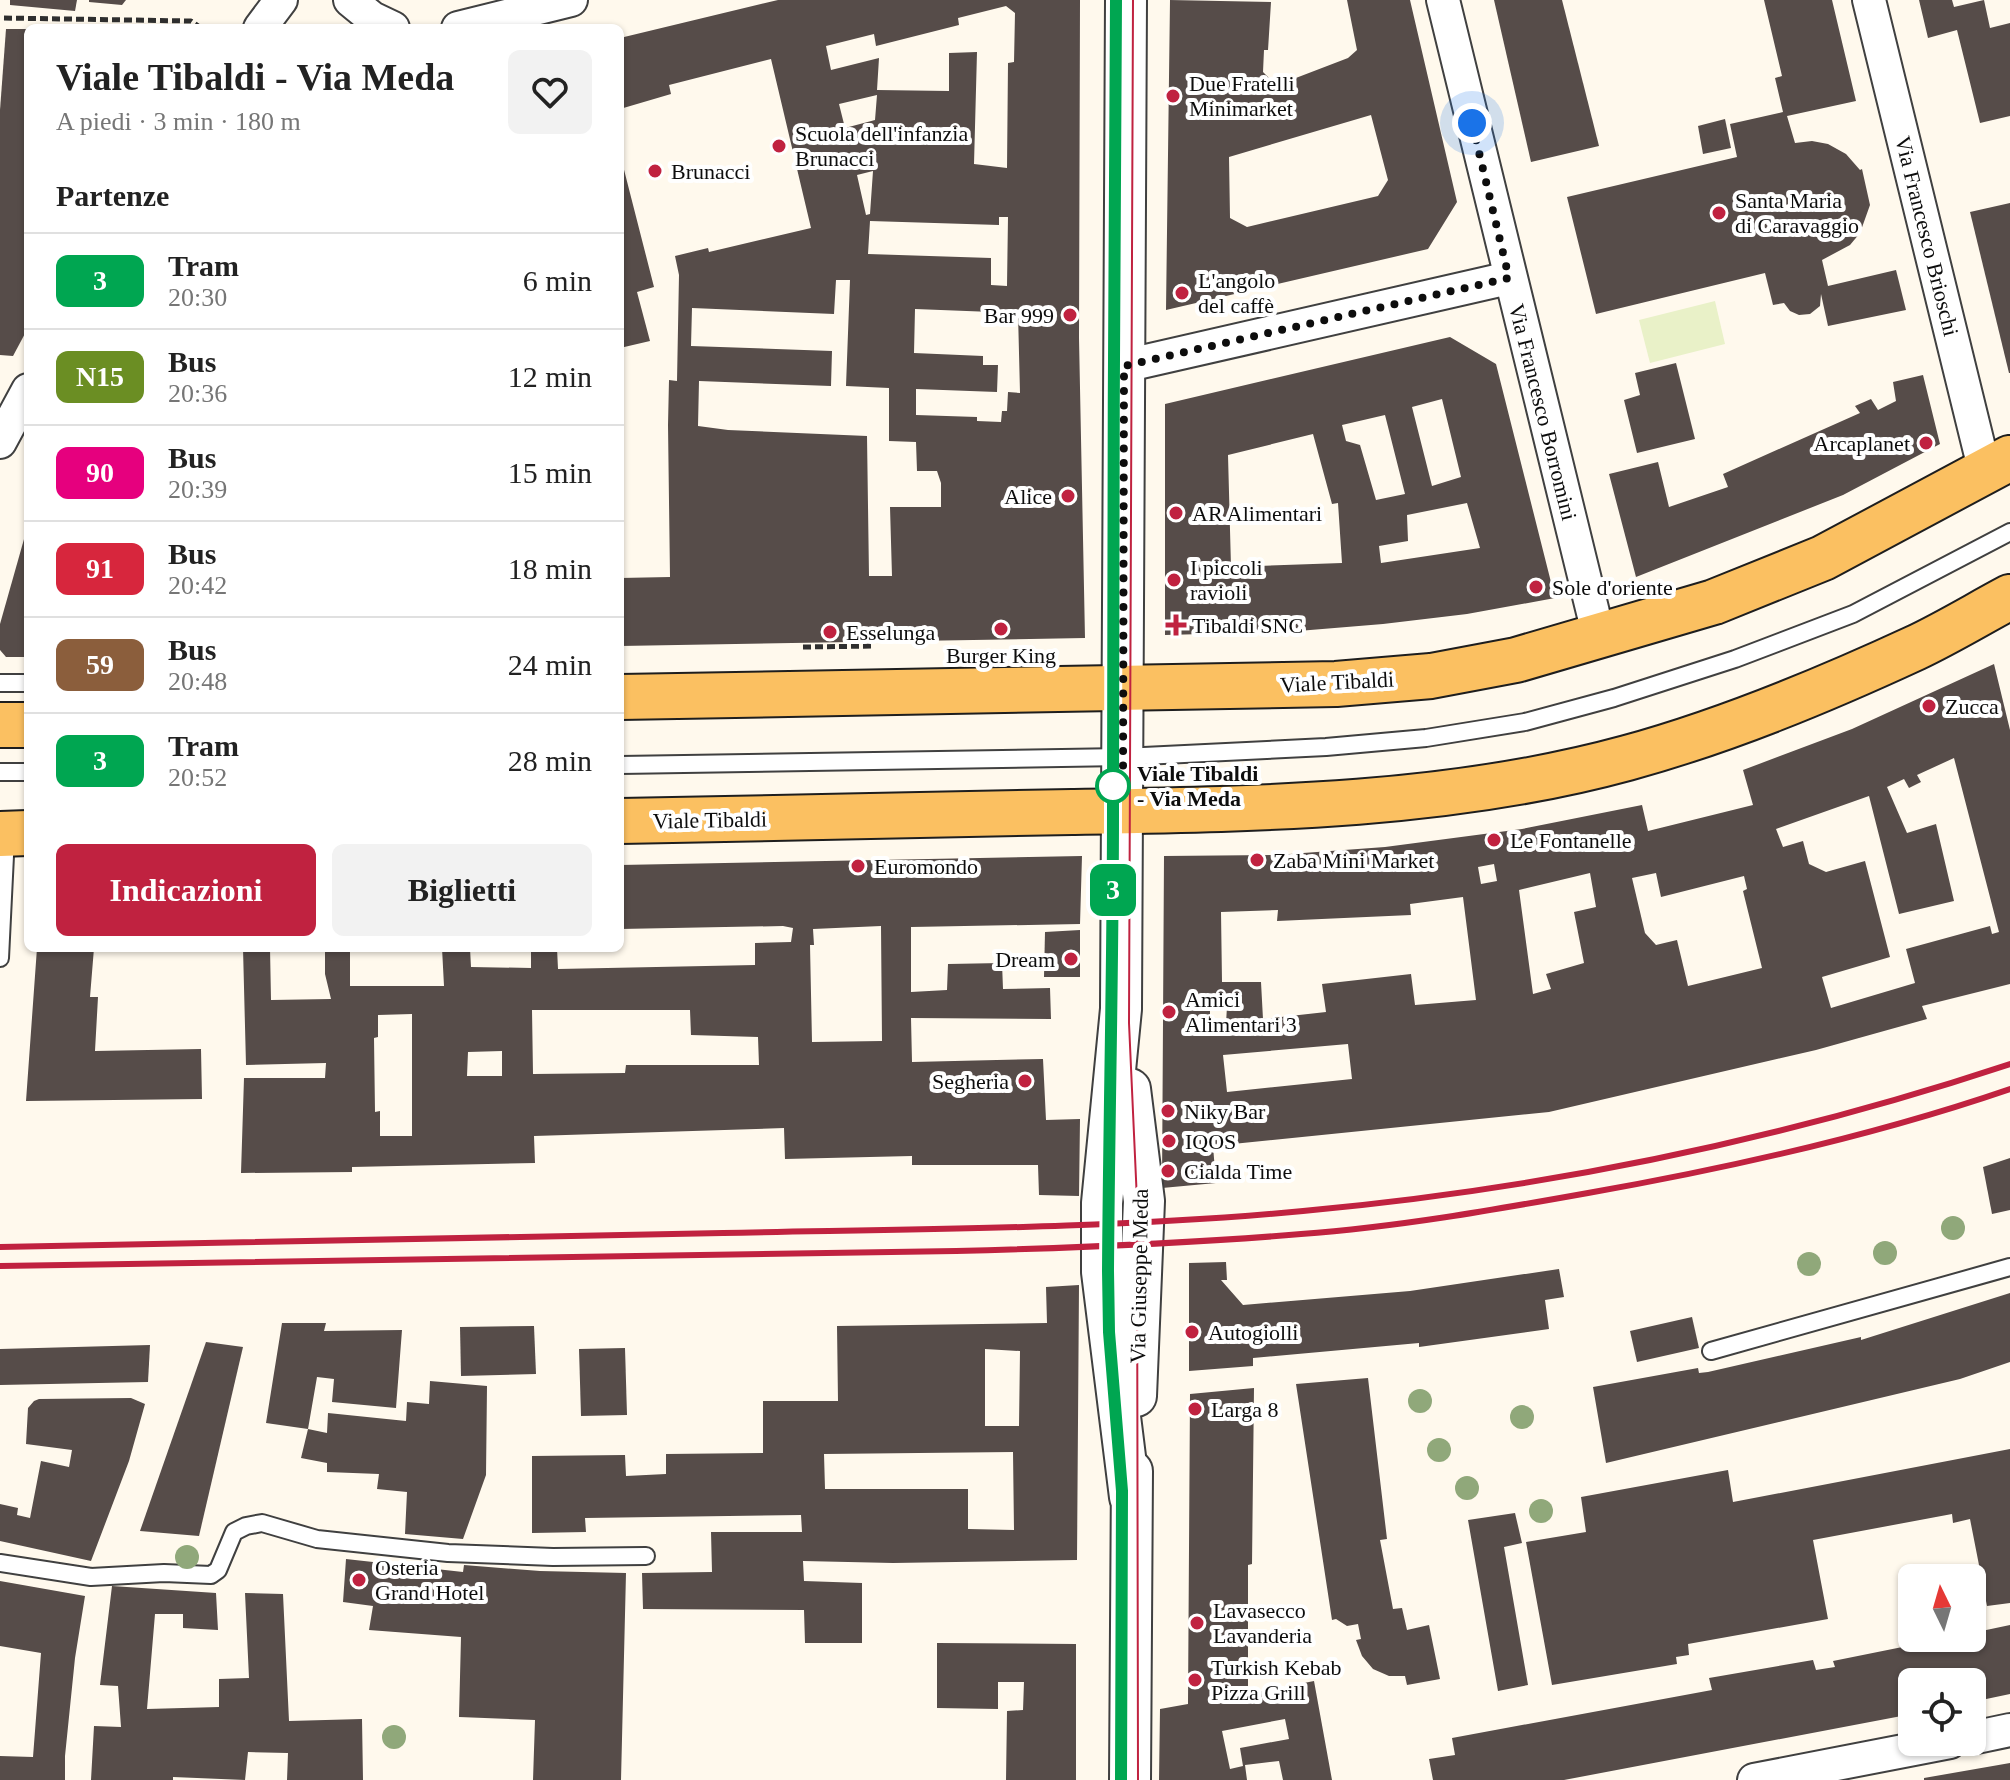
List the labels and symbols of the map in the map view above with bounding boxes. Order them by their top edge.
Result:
place label: Due Fratelli Minimarket [1189,71,1295,121]
marker: Due Fratelli Minimarket [1164,87,1182,105]
your location [1452,103,1492,143]
place label: Scuola dell'infanzia Brunacci [795,121,968,171]
street label: Via Francesco Brioschi [1890,133,1964,339]
marker: Scuola dell'infanzia Brunacci [770,137,788,155]
place label: Brunacci [671,159,750,184]
marker: Brunacci [646,162,664,180]
place label: Santa Maria di Caravaggio [1735,188,1859,238]
marker: Santa Maria di Caravaggio [1710,204,1728,222]
place label: L'angolo del caffè [1198,268,1275,318]
marker: L'angolo del caffè [1173,284,1191,302]
street label: Via Francesco Borromini [1504,301,1582,523]
place label: Bar 999 [984,303,1054,328]
marker: Bar 999 [1061,306,1079,324]
place label: Arcaplanet [1814,431,1910,456]
marker: Arcaplanet [1917,434,1935,452]
place label: Alice [1004,484,1052,509]
marker: Alice [1059,487,1077,505]
place label: AR Alimentari [1192,501,1322,526]
marker: AR Alimentari [1167,504,1185,522]
place label: I piccoli ravioli [1190,555,1263,605]
marker: I piccoli ravioli [1165,571,1183,589]
place label: Sole d'oriente [1552,575,1673,600]
marker: Sole d'oriente [1527,578,1545,596]
place label: Tibaldi SNC [1192,613,1303,638]
marker: Tibaldi SNC [1167,616,1185,634]
place label: Esselunga [846,620,935,645]
marker: Burger King [992,620,1010,638]
marker: Esselunga [821,623,839,641]
place label: Burger King [946,643,1056,668]
street label: Viale Tibaldi [1279,667,1395,697]
place label: Zucca [1945,694,1999,719]
marker: Zucca [1920,697,1938,715]
place label: Viale Tibaldi - Via Meda [1137,761,1258,811]
marker: Viale Tibaldi - Via Meda [1096,769,1130,803]
street label: Viale Tibaldi [653,807,767,833]
place label: Le Fontanelle [1510,828,1632,853]
marker: Le Fontanelle [1485,831,1503,849]
place label: Zaba Mini Market [1273,848,1434,873]
marker: Zaba Mini Market [1248,851,1266,869]
place label: Euromondo [874,854,978,879]
marker: Euromondo [849,857,867,875]
line badge: 3 [1087,864,1139,916]
place label: Dream [995,947,1055,972]
marker: Dream [1062,950,1080,968]
place label: Amici Alimentari 3 [1185,987,1297,1037]
marker: Amici Alimentari 3 [1160,1003,1178,1021]
place label: Segheria [932,1069,1009,1094]
marker: Segheria [1016,1072,1034,1090]
place label: Niky Bar [1184,1099,1266,1124]
marker: Niky Bar [1159,1102,1177,1120]
place label: IQOS [1185,1129,1236,1154]
marker: IQOS [1160,1132,1178,1150]
place label: Cialda Time [1184,1159,1292,1184]
marker: Cialda Time [1159,1162,1177,1180]
street label: Via Giuseppe Meda [1125,1188,1153,1364]
place label: Autogiolli [1208,1320,1298,1345]
marker: Autogiolli [1183,1323,1201,1341]
place label: Larga 8 [1211,1397,1278,1422]
marker: Larga 8 [1186,1400,1204,1418]
place label: Osteria Grand Hotel [375,1555,484,1605]
north arrow [1898,1564,1986,1652]
marker: Osteria Grand Hotel [350,1571,368,1589]
place label: Lavasecco Lavanderia [1213,1598,1312,1648]
marker: Lavasecco Lavanderia [1188,1614,1206,1632]
place label: Turkish Kebab Pizza Grill [1211,1655,1342,1705]
marker: Turkish Kebab Pizza Grill [1186,1671,1204,1689]

